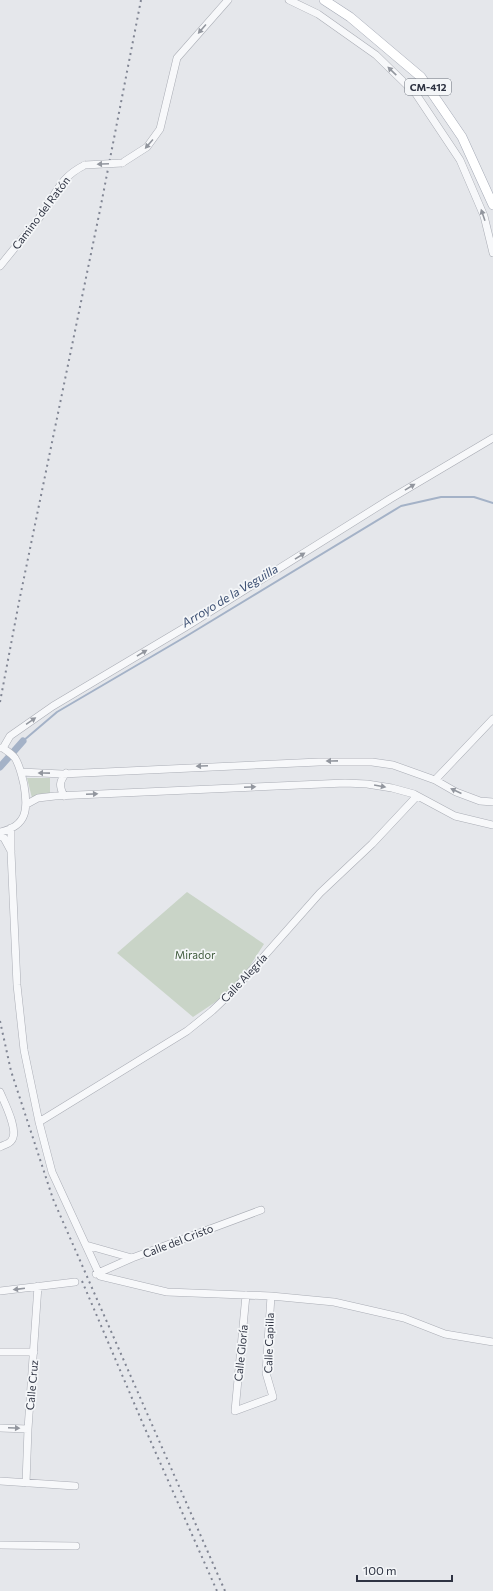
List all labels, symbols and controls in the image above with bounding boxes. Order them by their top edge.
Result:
one-way arrow [198,24,207,35]
one-way arrow [387,66,397,76]
road number: CM-412 [405,79,451,95]
one-way arrow [144,139,153,149]
one-way arrow [96,161,109,167]
street label: Camino del Ratón [9,174,72,252]
one-way arrow [479,209,485,221]
one-way arrow [404,484,416,491]
one-way arrow [294,552,306,559]
water label: Arroyo de la Veguilla [178,561,280,630]
one-way arrow [136,650,148,657]
one-way arrow [26,717,36,725]
one-way arrow [325,758,338,764]
one-way arrow [196,763,208,770]
one-way arrow [37,770,50,776]
one-way arrow [374,783,386,789]
one-way arrow [244,784,257,790]
one-way arrow [450,788,462,794]
one-way arrow [86,791,98,798]
park label: Mirador [175,948,216,961]
street label: Calle Alegría [218,951,270,1005]
street label: Calle del Cristo [141,1221,215,1260]
one-way arrow [13,1286,25,1292]
street label: Calle Capilla [261,1312,276,1374]
street label: Calle Gloría [231,1324,250,1382]
street label: Calle Cruz [23,1359,40,1411]
one-way arrow [8,1425,20,1432]
scale bar [357,1557,452,1583]
text: 100 m [363,1563,397,1577]

